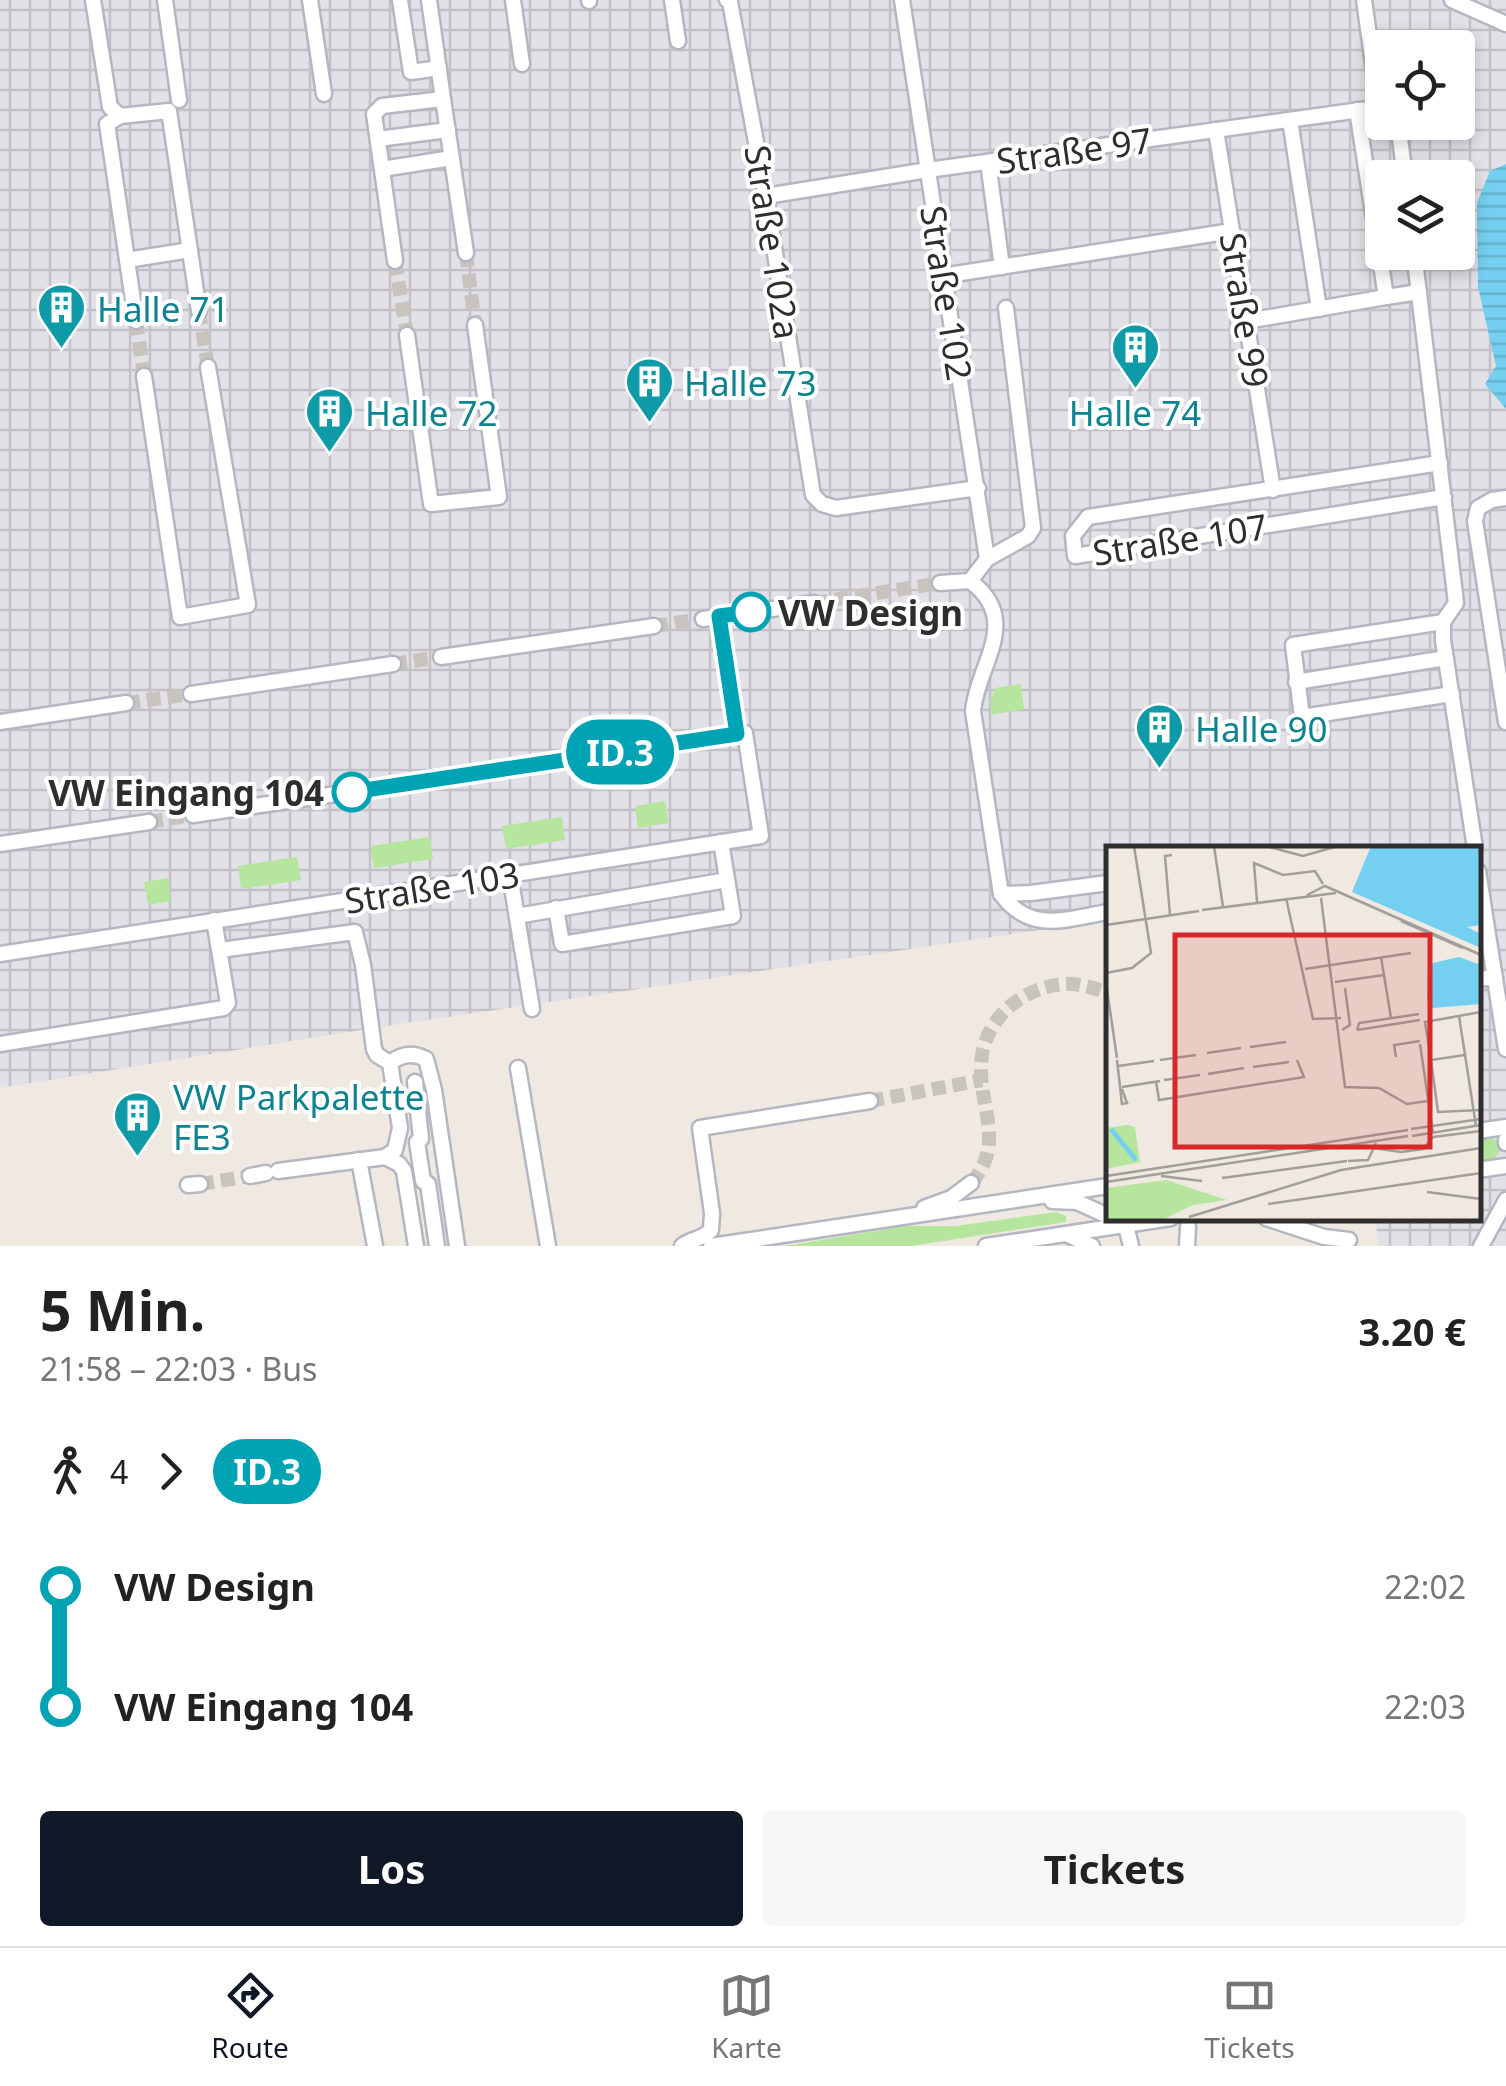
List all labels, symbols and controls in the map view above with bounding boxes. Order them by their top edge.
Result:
map controls [1365,30,1475,270]
button: locate [1365,30,1475,140]
street label: Straße 97 [993,116,1155,184]
street label: Straße 102a [734,142,812,342]
button: layers [1365,160,1475,270]
street label: Straße 102 [910,202,984,384]
street label: Straße 99 [1210,229,1280,391]
building icon: Halle 71 [36,282,88,350]
place label: Halle 71 [97,285,230,332]
building icon: Halle 74 [1109,322,1161,390]
building icon: Halle 73 [623,356,675,424]
place label: Halle 73 [684,359,817,406]
building icon: Halle 72 [304,386,356,454]
place label: Halle 72 [365,389,498,436]
place label: Halle 74 [1069,389,1201,436]
street label: Straße 107 [1089,502,1271,576]
place label: VW Design [778,589,963,636]
marker: VW Design [732,593,770,631]
building icon: Halle 90 [1134,702,1186,770]
place label: Halle 90 [1195,705,1328,752]
line badge: ID.3 [550,720,690,784]
text: ID.3 [586,729,654,776]
place label: VW Eingang 104 [48,769,324,816]
marker: VW Eingang 104 [333,773,371,811]
inset map [1106,846,1481,1221]
street label: Straße 103 [341,850,523,924]
place label: VW Parkpalette FE3 [173,1073,425,1160]
building icon: VW Parkpalette FE3 [112,1090,164,1158]
text: 5 Min. [40,1272,205,1347]
text: 3.20 € [1358,1305,1466,1357]
text: 21:58 – 22:03 · Bus [40,1347,317,1390]
icon: walk [40,1444,95,1499]
icon: forward [143,1444,198,1499]
text: ID.3 [233,1448,301,1495]
text: 4 [110,1450,128,1493]
text: VW Design [114,1560,315,1612]
text: 22:02 [1384,1565,1466,1608]
text: VW Eingang 104 [114,1680,413,1732]
text: 22:03 [1384,1685,1466,1728]
button: Los [40,1811,743,1926]
button: Tickets [763,1811,1466,1926]
tab: Route [211,1968,289,2066]
tab: Karte [711,1968,782,2066]
tab: Tickets [1204,1968,1295,2066]

